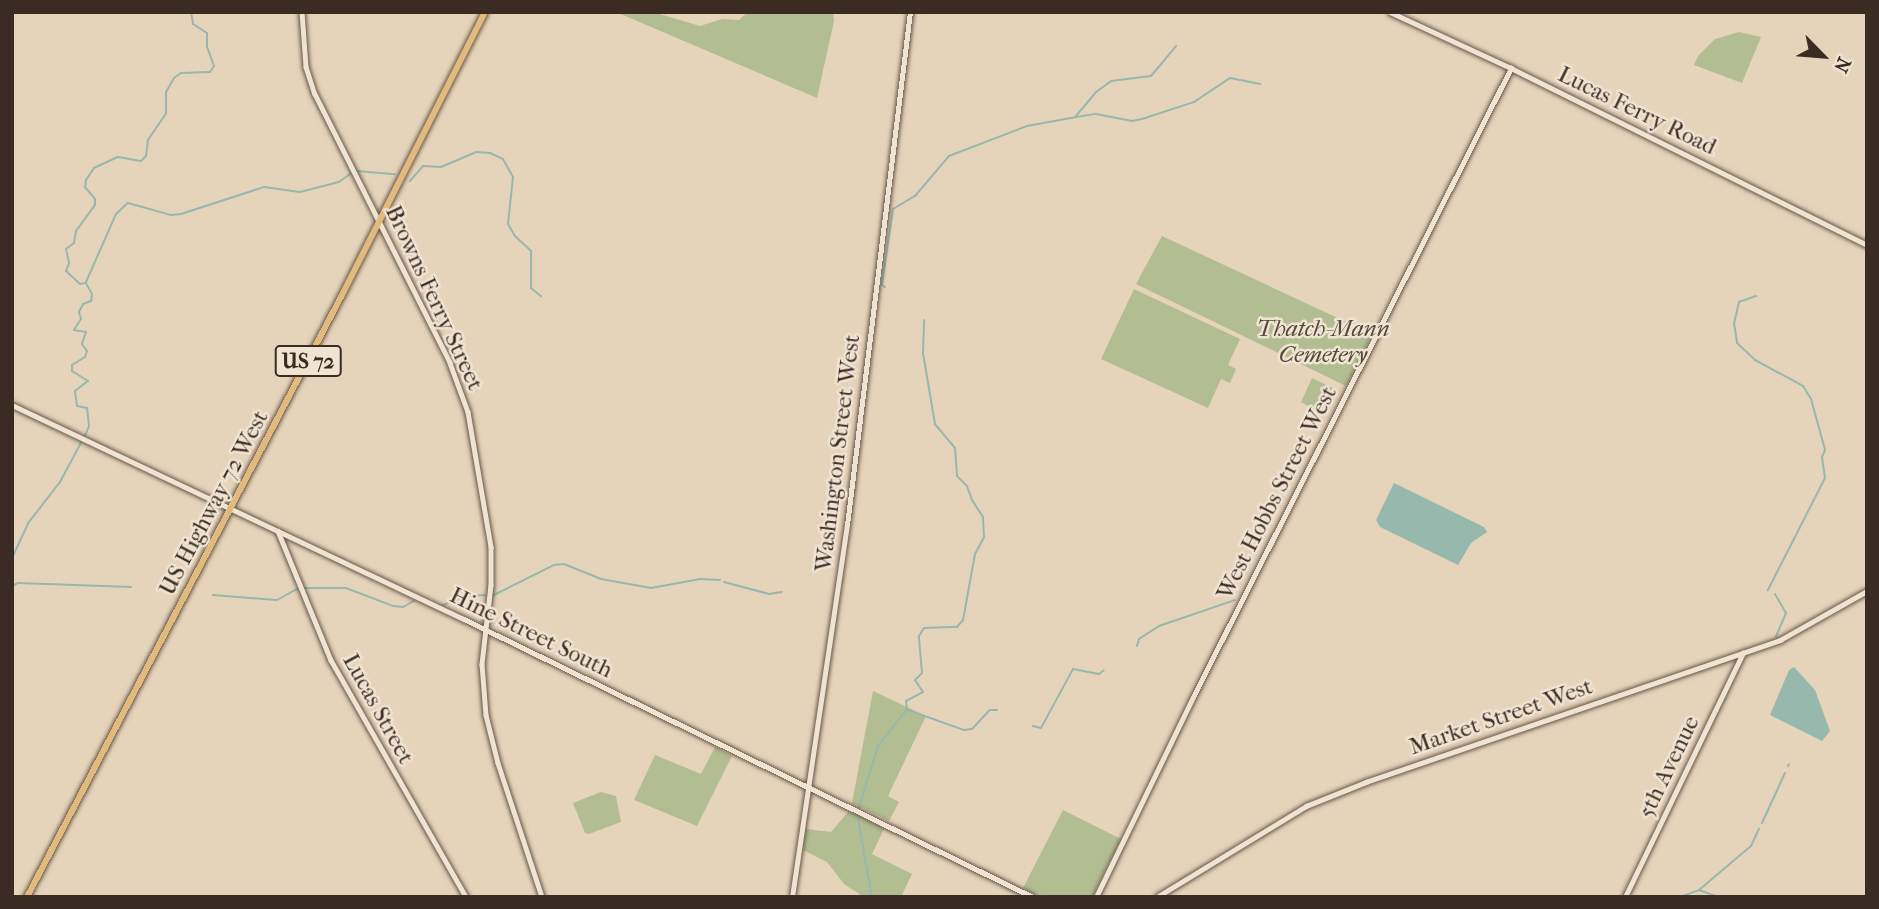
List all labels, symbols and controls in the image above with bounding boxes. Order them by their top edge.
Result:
north arrow [1788,21,1858,91]
text: N [1829,54,1855,76]
street label: Lucas Ferry Road [1553,61,1721,161]
street label: Browns Ferry Street [379,201,489,395]
park label: Thatch-Mann Cemetery [1256,315,1390,369]
street label: Washington Street West [810,333,866,573]
road number: US 72 [273,344,343,378]
street label: West Hobbs Street West [1211,382,1343,604]
street label: US Highway 72 West [154,406,274,600]
street label: Hine Street South [445,582,617,684]
street label: Lucas Street [336,649,420,769]
street label: Market Street West [1406,673,1596,761]
street label: 5th Avenue [1632,711,1706,823]

